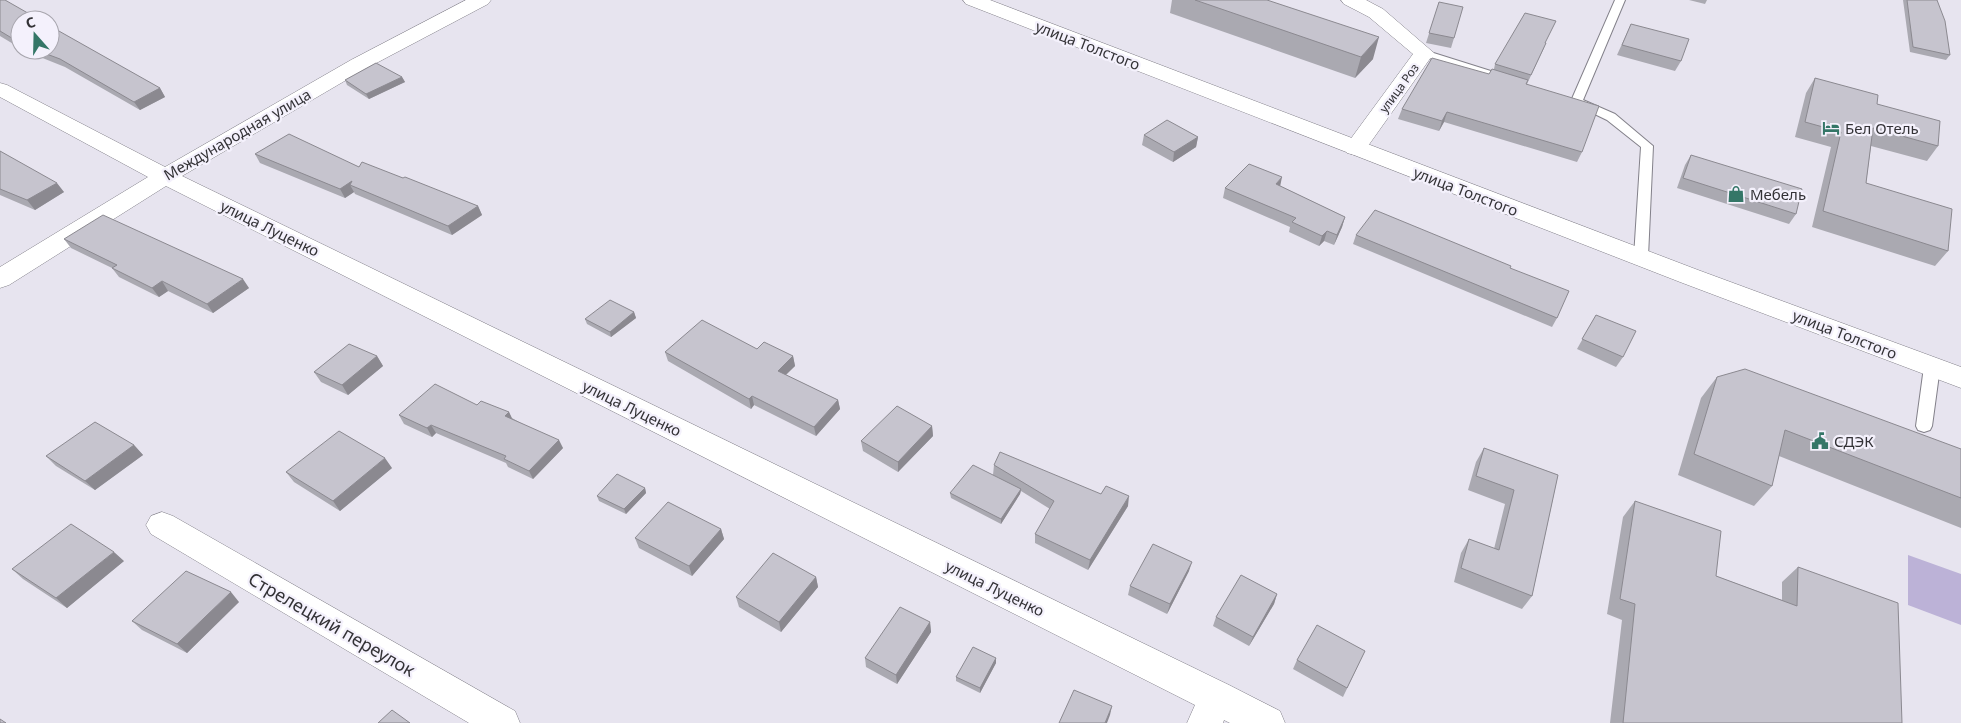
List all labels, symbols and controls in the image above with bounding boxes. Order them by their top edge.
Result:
north arrow [10,10,60,60]
text: С [23,12,38,33]
street label: улица Толстого [1033,16,1143,74]
street label: улица Роз [1375,60,1423,116]
street label: Международная улица [160,84,314,184]
hotel icon: Бел Отель [1821,118,1841,138]
place label: Бел Отель [1845,118,1919,138]
street label: улица Толстого [1411,162,1521,220]
shop icon: Мебель [1726,184,1746,204]
place label: Мебель [1750,184,1806,204]
street label: улица Луценко [217,195,323,261]
street label: улица Толстого [1790,305,1900,363]
street label: улица Луценко [579,375,685,441]
public building icon: СДЭК [1810,431,1830,451]
place label: СДЭК [1834,431,1874,451]
street label: улица Луценко [942,555,1048,621]
street label: Стрелецкий переулок [244,566,420,682]

